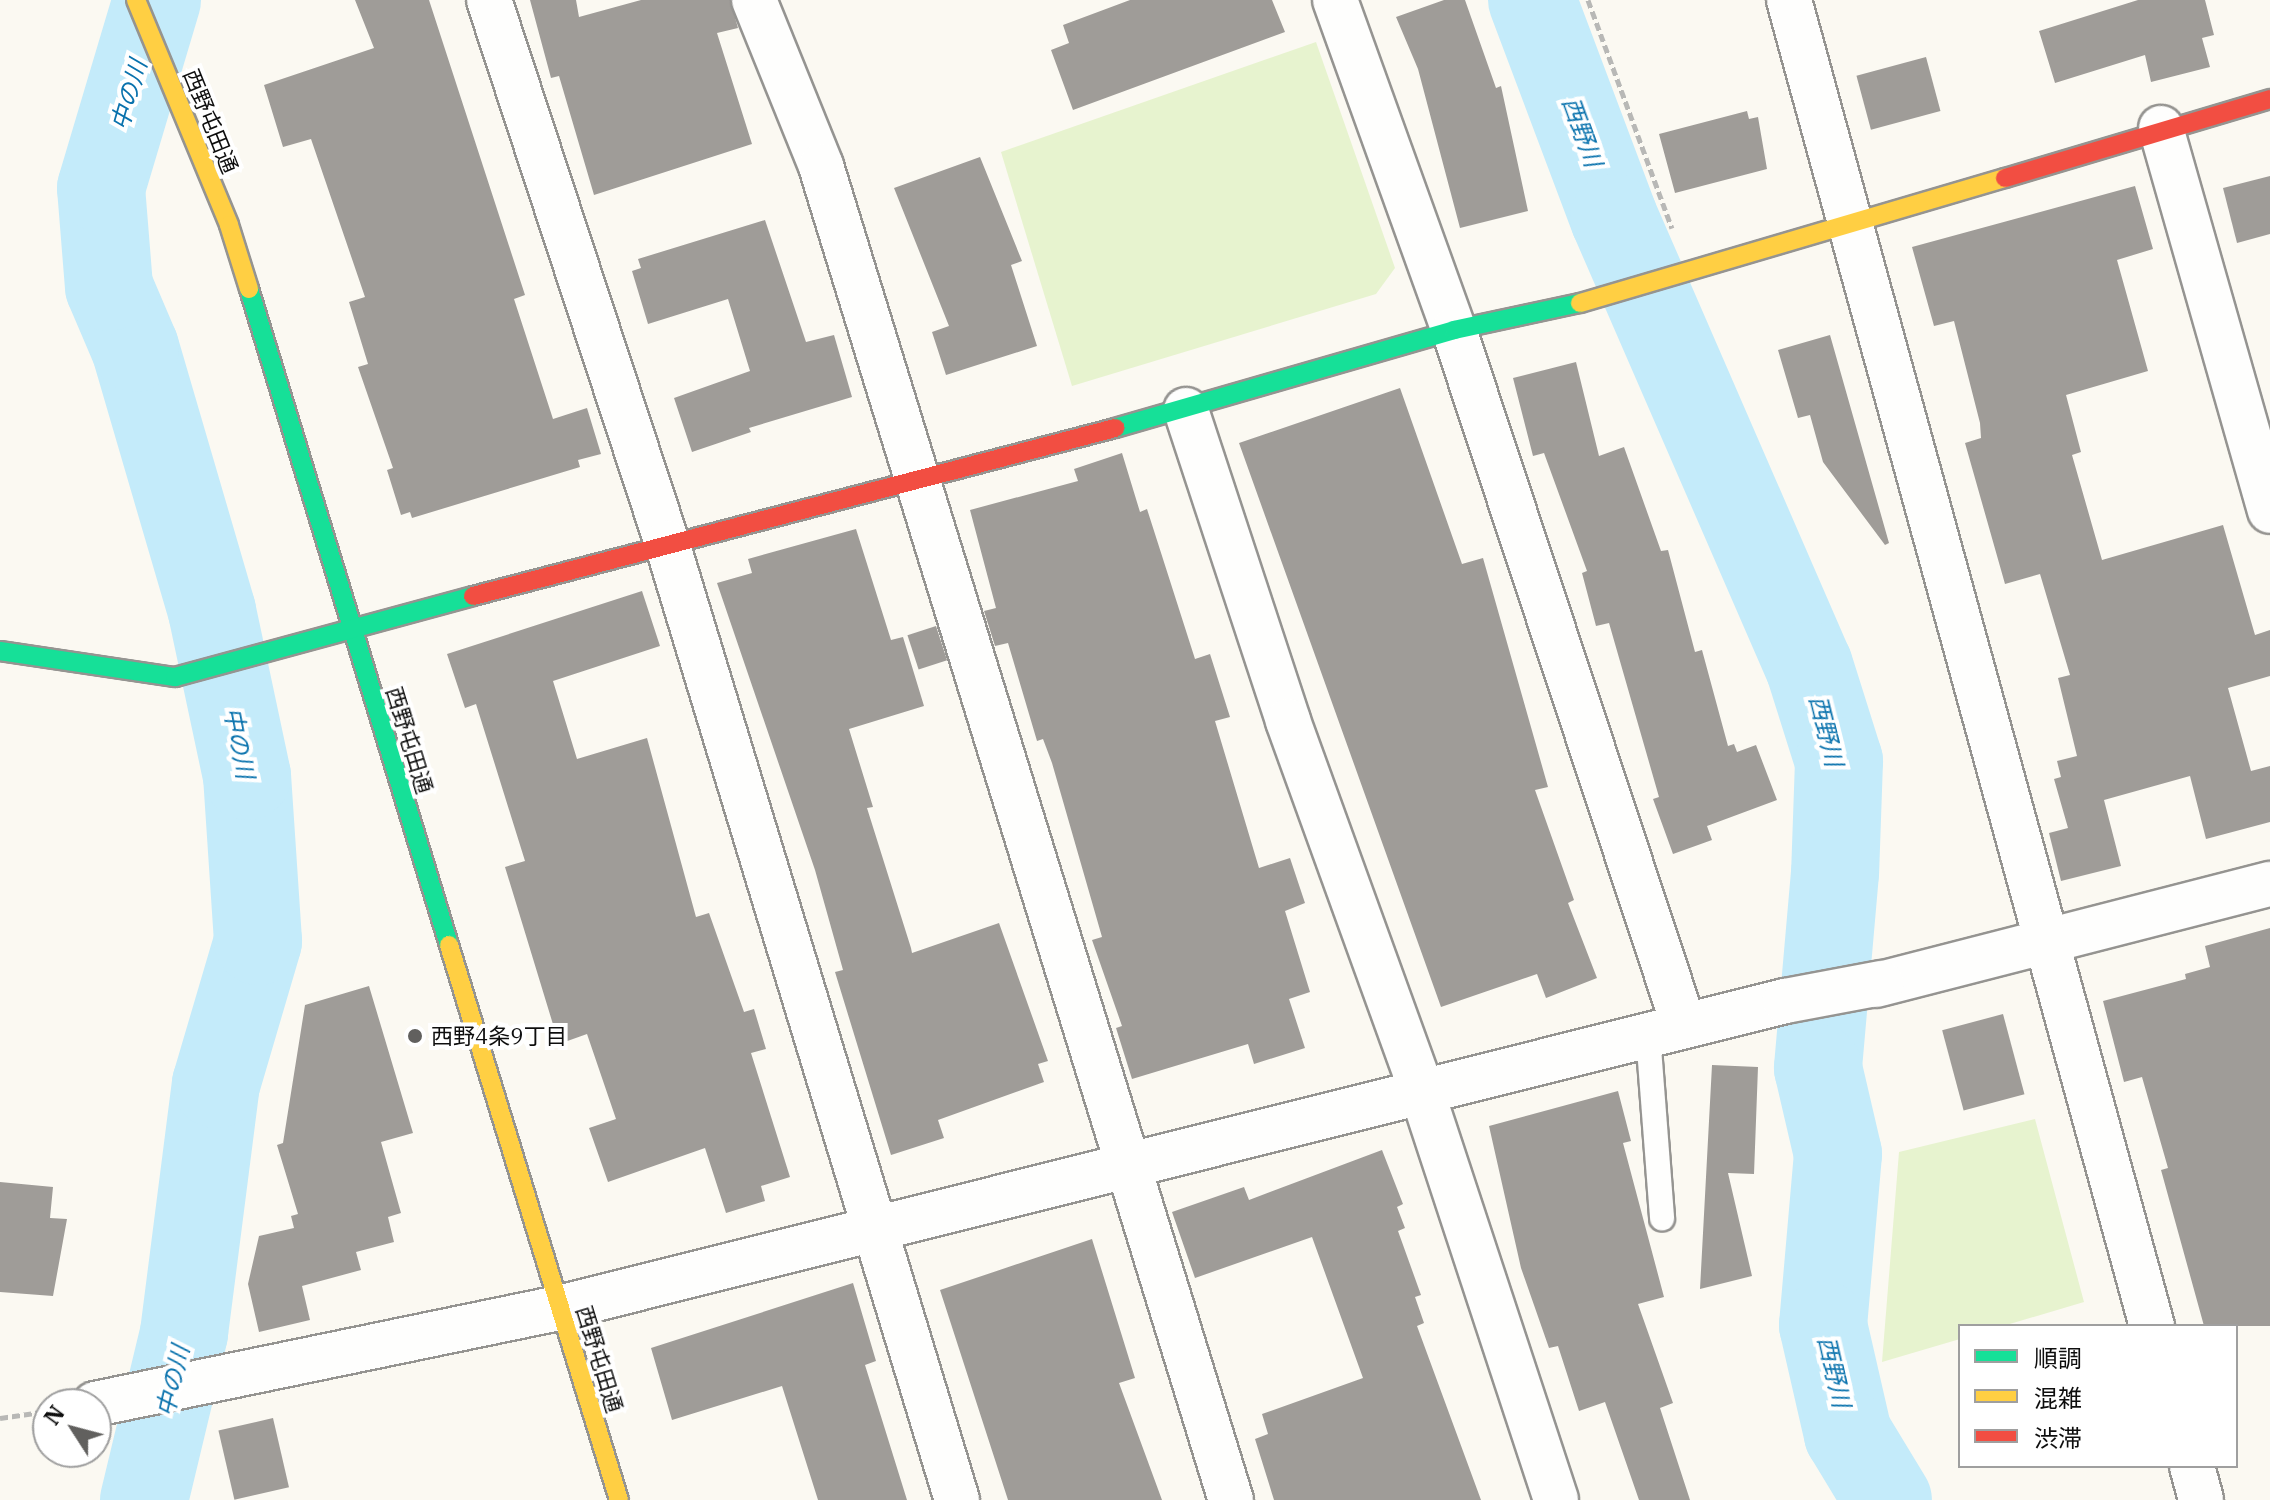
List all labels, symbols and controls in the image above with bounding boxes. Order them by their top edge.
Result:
water label: 中の川 [105,56,153,134]
street label: 西野屯田通 [178,65,244,177]
water label: 西野川 [1556,93,1608,171]
street label: 西野屯田通 [381,684,439,796]
water label: 西野川 [1803,693,1849,769]
water label: 中の川 [218,705,260,781]
place label: 西野4条9丁目 [431,1023,567,1049]
marker: 西野4条9丁目 [406,1027,424,1045]
street label: 西野屯田通 [571,1303,629,1415]
legend [1958,1324,2238,1468]
water label: 西野川 [1812,1334,1856,1410]
text: 順調 [2034,1342,2082,1374]
water label: 中の川 [151,1343,195,1419]
text: 混雑 [2034,1382,2082,1414]
north arrow [32,1388,112,1468]
text: N [37,1399,71,1430]
text: 渋滞 [2034,1422,2082,1454]

